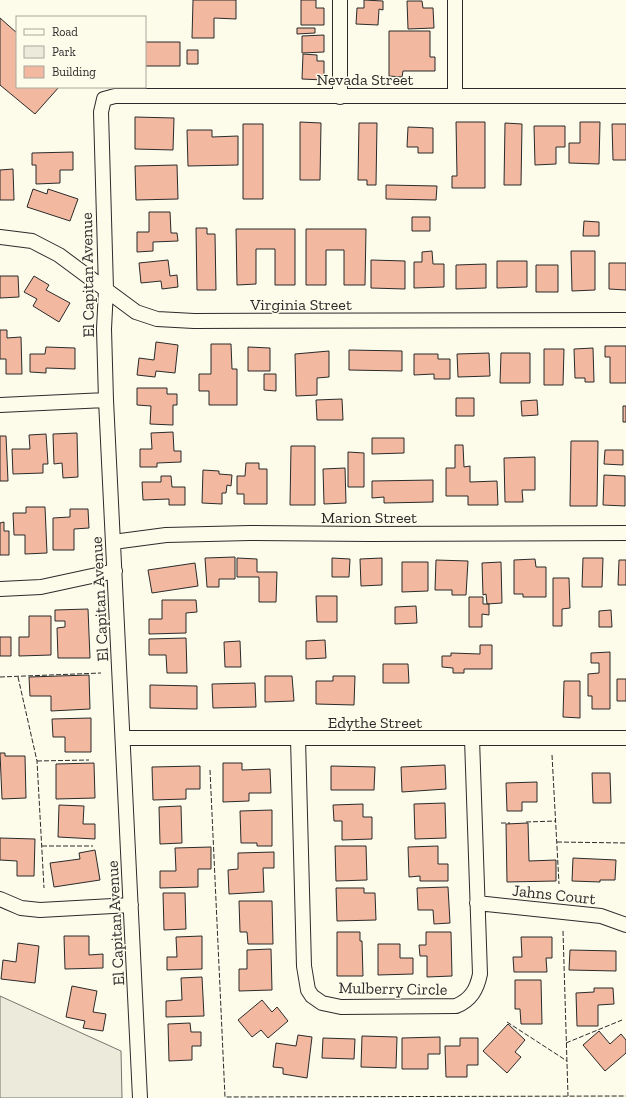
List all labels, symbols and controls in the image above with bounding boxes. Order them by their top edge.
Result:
legend [16,16,146,88]
text: Road [52,25,78,39]
text: Park [52,45,77,59]
text: Building [52,65,96,79]
street label: Nevada Street [317,70,413,89]
street label: El Capitan Avenue [77,212,98,338]
street label: Virginia Street [249,295,352,314]
street label: Marion Street [321,508,417,527]
street label: El Capitan Avenue [87,536,112,662]
street label: Edythe Street [328,713,422,732]
street label: El Capitan Avenue [103,860,128,986]
street label: Jahns Court [511,881,597,908]
street label: Mulberry Circle [339,978,447,999]

